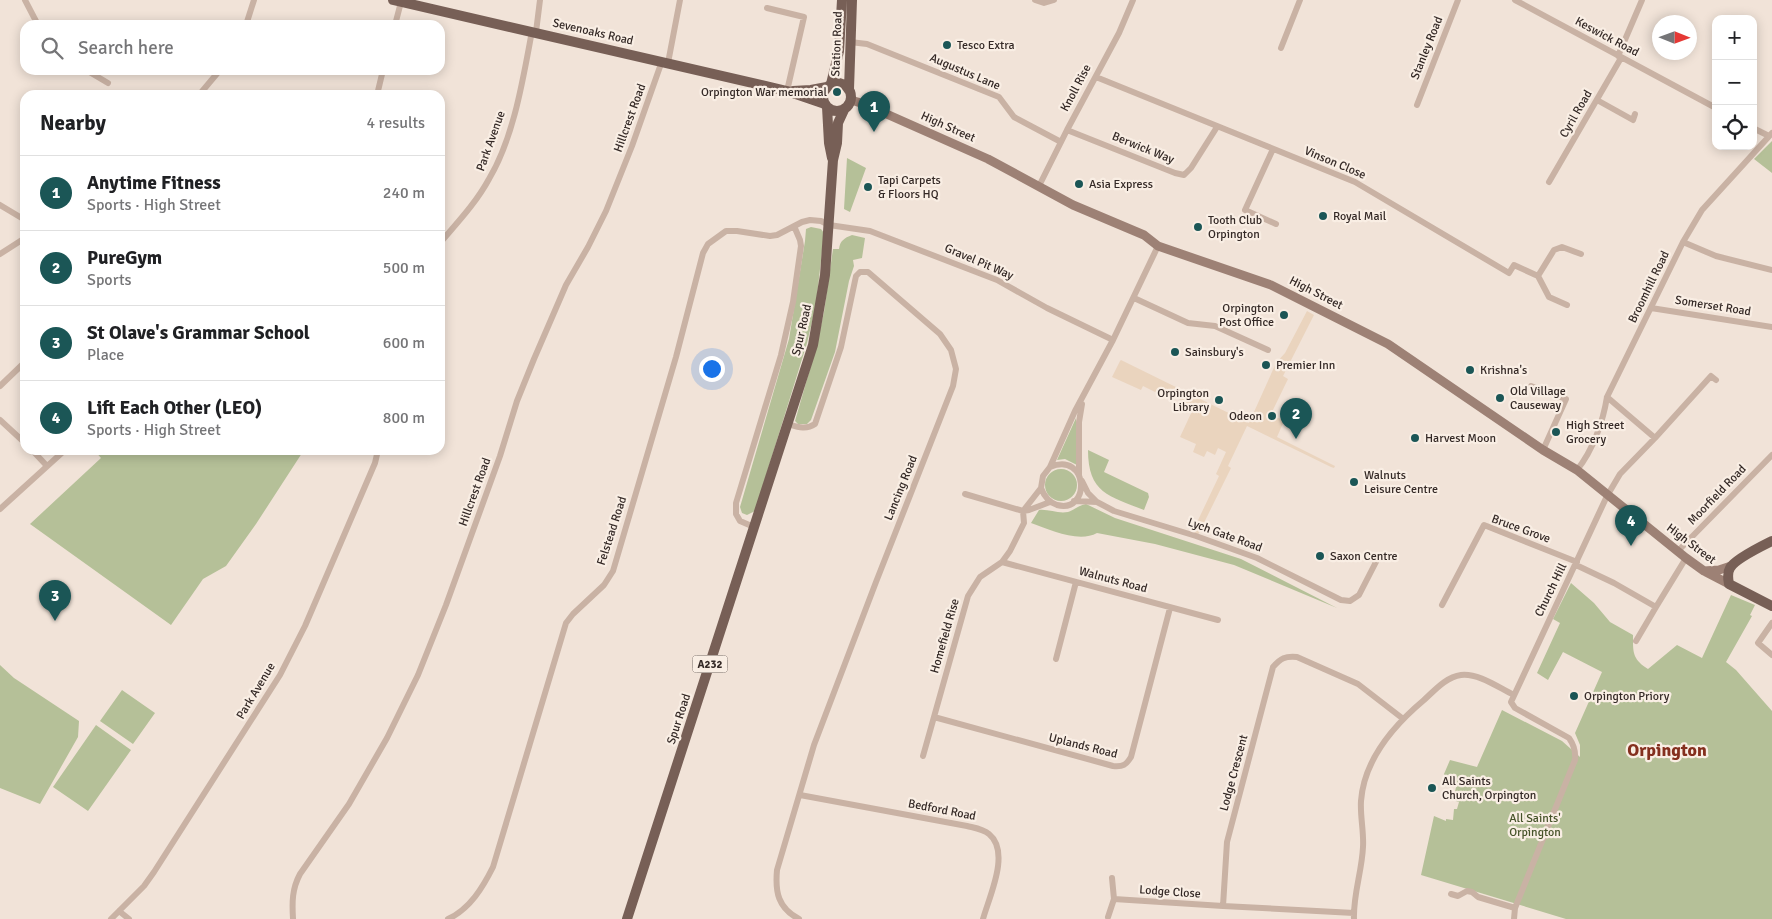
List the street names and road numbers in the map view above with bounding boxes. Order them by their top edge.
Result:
street label: Station Road [828,11,846,77]
street label: Stanley Road [1408,14,1446,82]
street label: Keswick Road [1572,14,1642,60]
street label: Sevenoaks Road [551,15,635,49]
street label: Augustus Lane [927,50,1003,94]
street label: Knoll Rise [1057,62,1095,114]
street label: Hillcrest Road [611,82,649,154]
street label: Cyril Road [1556,87,1596,141]
street label: High Street [918,108,978,146]
street label: Park Avenue [473,109,509,173]
street label: Berwick Way [1110,129,1177,167]
street label: Vinson Close [1302,143,1368,183]
street label: Gravel Pit Way [942,241,1016,283]
street label: Broomhill Road [1625,249,1673,325]
street label: High Street [1287,273,1345,313]
street label: Somerset Road [1674,293,1752,319]
street label: Spur Road [789,303,815,357]
street label: Lancing Road [881,453,921,523]
street label: Hillcrest Road [456,456,494,528]
street label: Moorfield Road [1684,462,1750,528]
street label: Felstead Road [594,495,630,567]
street label: Bruce Grove [1489,511,1553,547]
street label: Lych Gate Road [1186,515,1264,555]
street label: High Street [1663,521,1719,567]
street label: Church Hill [1532,560,1571,619]
street label: Walnuts Road [1077,564,1149,596]
street label: Homefield Rise [927,597,963,675]
road number: A232 [692,656,728,672]
street label: Park Avenue [233,660,279,722]
street label: Spur Road [664,692,694,746]
street label: Uplands Road [1047,730,1119,762]
street label: Lodge Crescent [1217,733,1251,813]
street label: Bedford Road [907,796,977,824]
street label: Lodge Close [1139,882,1201,902]

